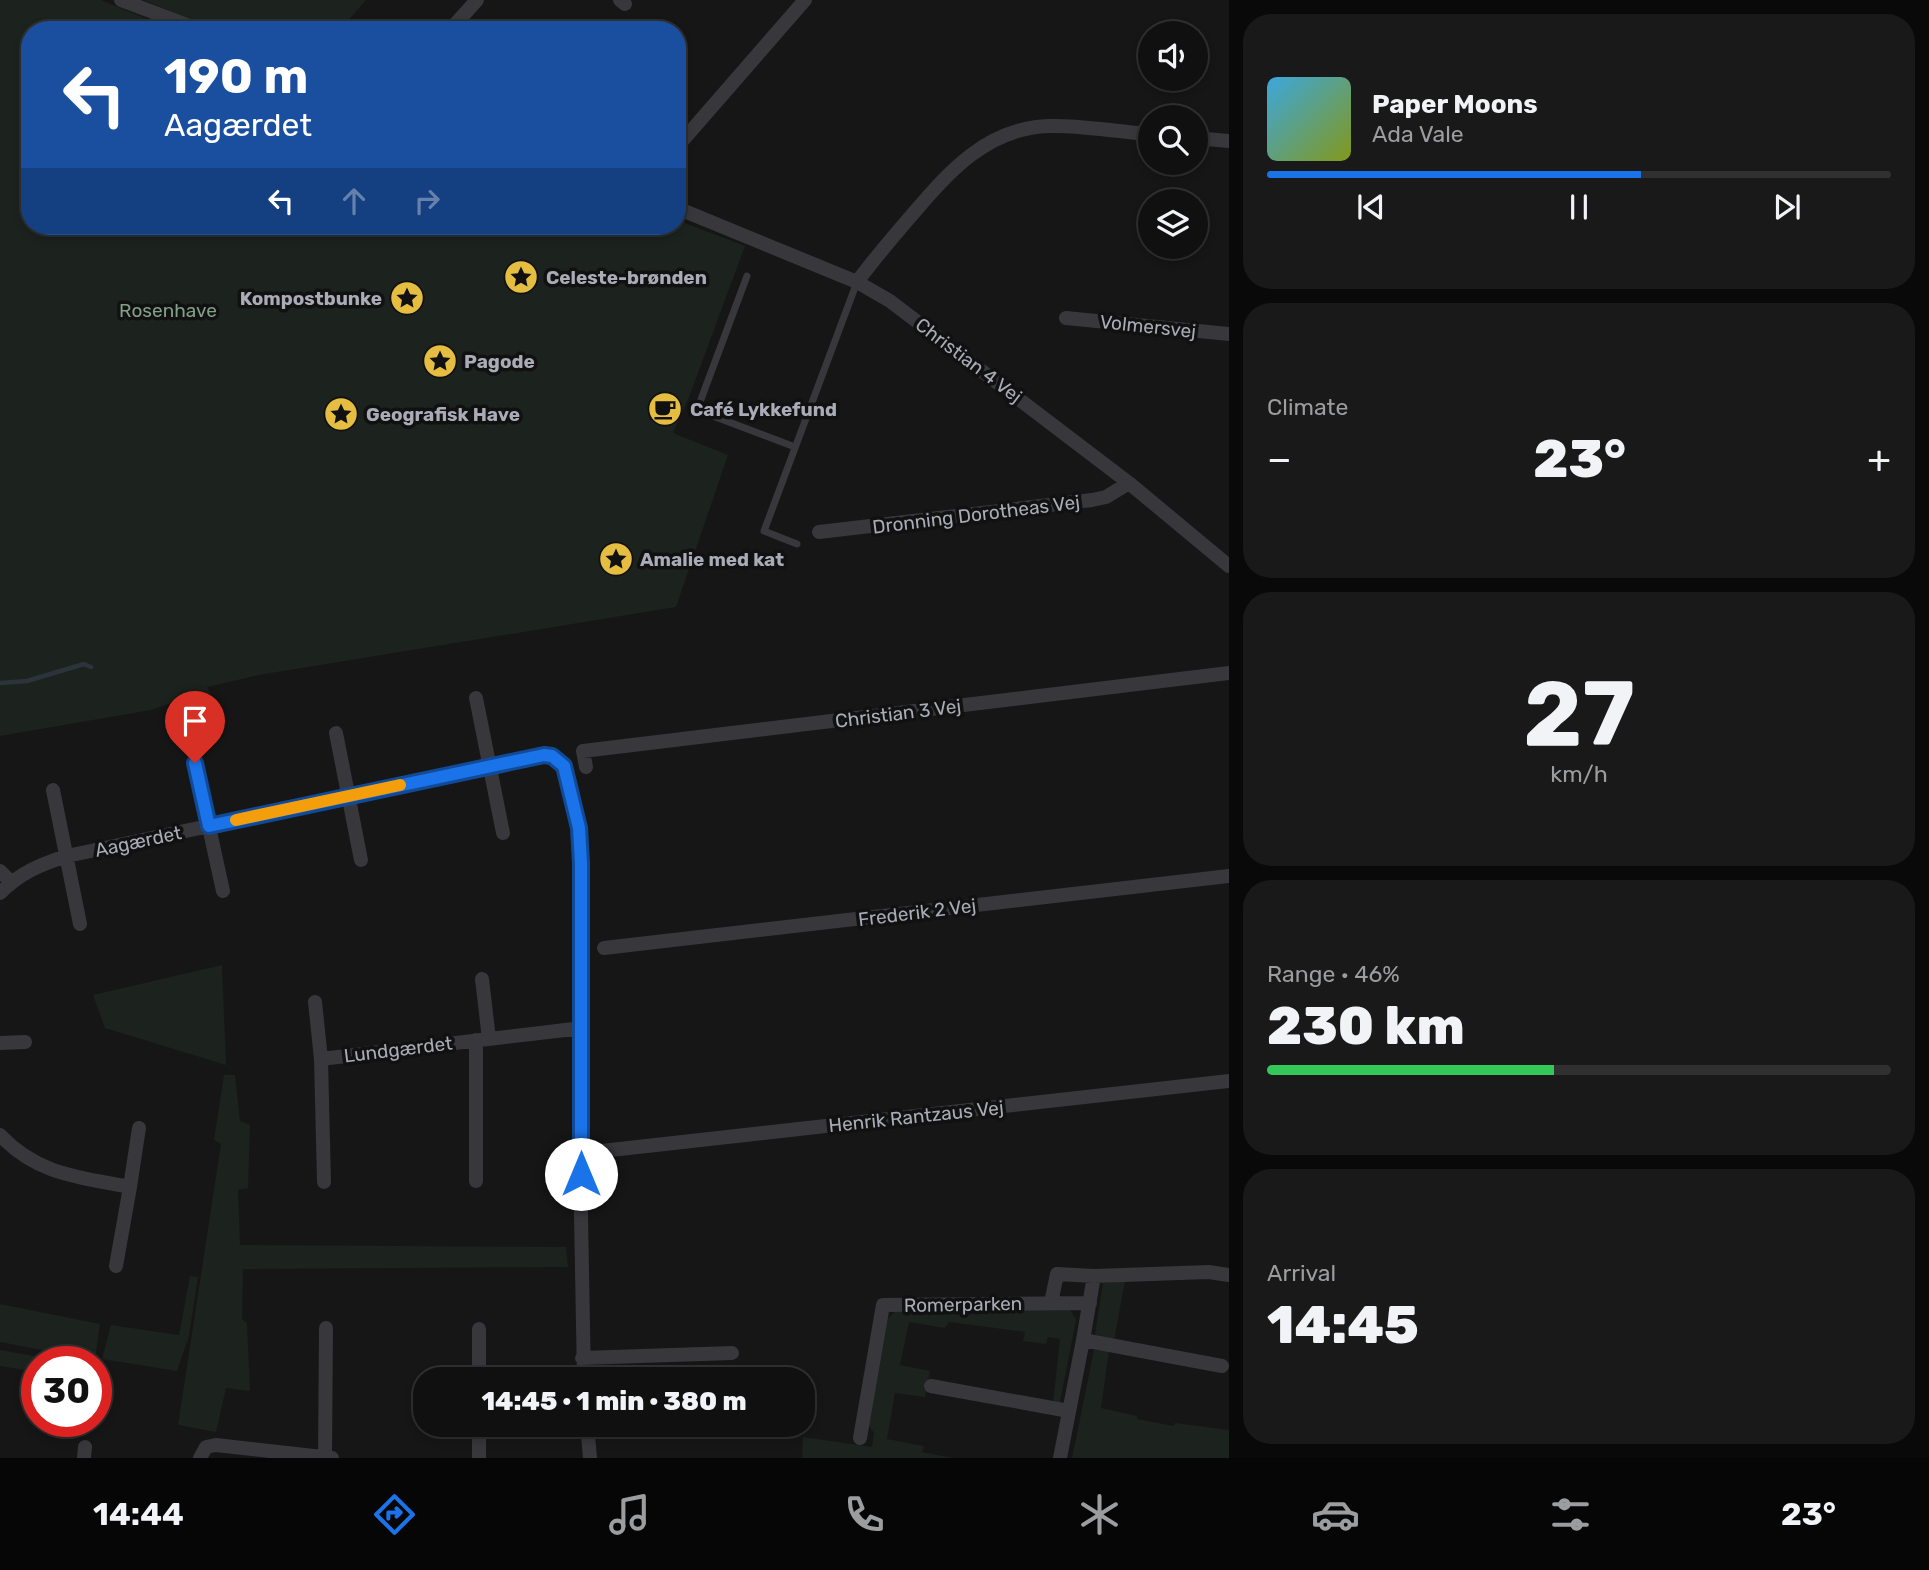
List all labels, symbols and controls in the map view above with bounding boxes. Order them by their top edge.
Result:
map controls [1138,21,1208,259]
button: sound [1138,21,1208,91]
text: 190 m [164,47,308,105]
icon: left [49,49,140,140]
text: Paper Moons [1372,89,1538,120]
button: search [1138,105,1208,175]
text: Aagærdet [164,106,312,144]
text: Ada Vale [1372,120,1464,148]
icon: left [262,182,300,220]
icon: ahead [335,182,373,220]
icon: right [408,182,446,220]
icon: previous [1352,188,1390,226]
icon: pause [1560,188,1598,226]
icon: next [1768,188,1806,226]
button: layers [1138,189,1208,259]
place icon: Celeste-brønden [502,258,540,296]
place label: Celeste-brønden [546,266,707,289]
place icon: Kompostbunke [388,279,426,317]
place label: Kompostbunke [240,287,382,310]
park label: Rosenhave [119,299,217,322]
street label: Volmersvej [1099,310,1197,343]
street label: Christian 4 Vej [911,313,1026,408]
place icon: Pagode [421,342,459,380]
place label: Pagode [464,350,535,373]
cafe icon: Café Lykkefund [646,390,684,428]
text: Climate [1267,393,1348,421]
place icon: Geografisk Have [322,395,360,433]
place label: Café Lykkefund [690,398,837,421]
place label: Geografisk Have [366,403,520,426]
text: 23° [1533,428,1626,490]
text: − [1267,436,1292,482]
text: + [1867,436,1891,482]
street label: Dronning Dorotheas Vej [871,490,1081,539]
place icon: Amalie med kat [597,540,635,578]
place label: Amalie med kat [640,548,784,571]
text: 27 [1523,660,1635,768]
pin [165,691,225,763]
street label: Christian 3 Vej [834,694,962,733]
icon: arrive [176,702,214,740]
text: km/h [1550,760,1608,788]
street label: Aagærdet [93,821,184,862]
street label: Frederik 2 Vej [857,894,977,931]
text: Range · 46% [1267,960,1400,988]
text: 230 km [1267,995,1465,1057]
street label: Lundgærdet [342,1031,454,1068]
street label: Henrik Rantzaus Vej [827,1096,1005,1137]
position arrow [544,1137,618,1211]
text: Arrival [1267,1259,1336,1287]
street label: Romerparken [904,1292,1022,1317]
text: 14:45 [1267,1294,1419,1356]
speed limit sign: 30 [21,1346,112,1437]
text: 14:45 · 1 min · 380 m [481,1386,747,1417]
icon: directions [370,1490,419,1539]
icon: music [605,1490,654,1539]
icon: phone [840,1490,889,1539]
icon: climate [1075,1490,1124,1539]
icon: car [1311,1490,1360,1539]
icon: filters [1546,1490,1595,1539]
text: 14:44 [93,1495,184,1533]
text: 23° [1781,1495,1836,1533]

